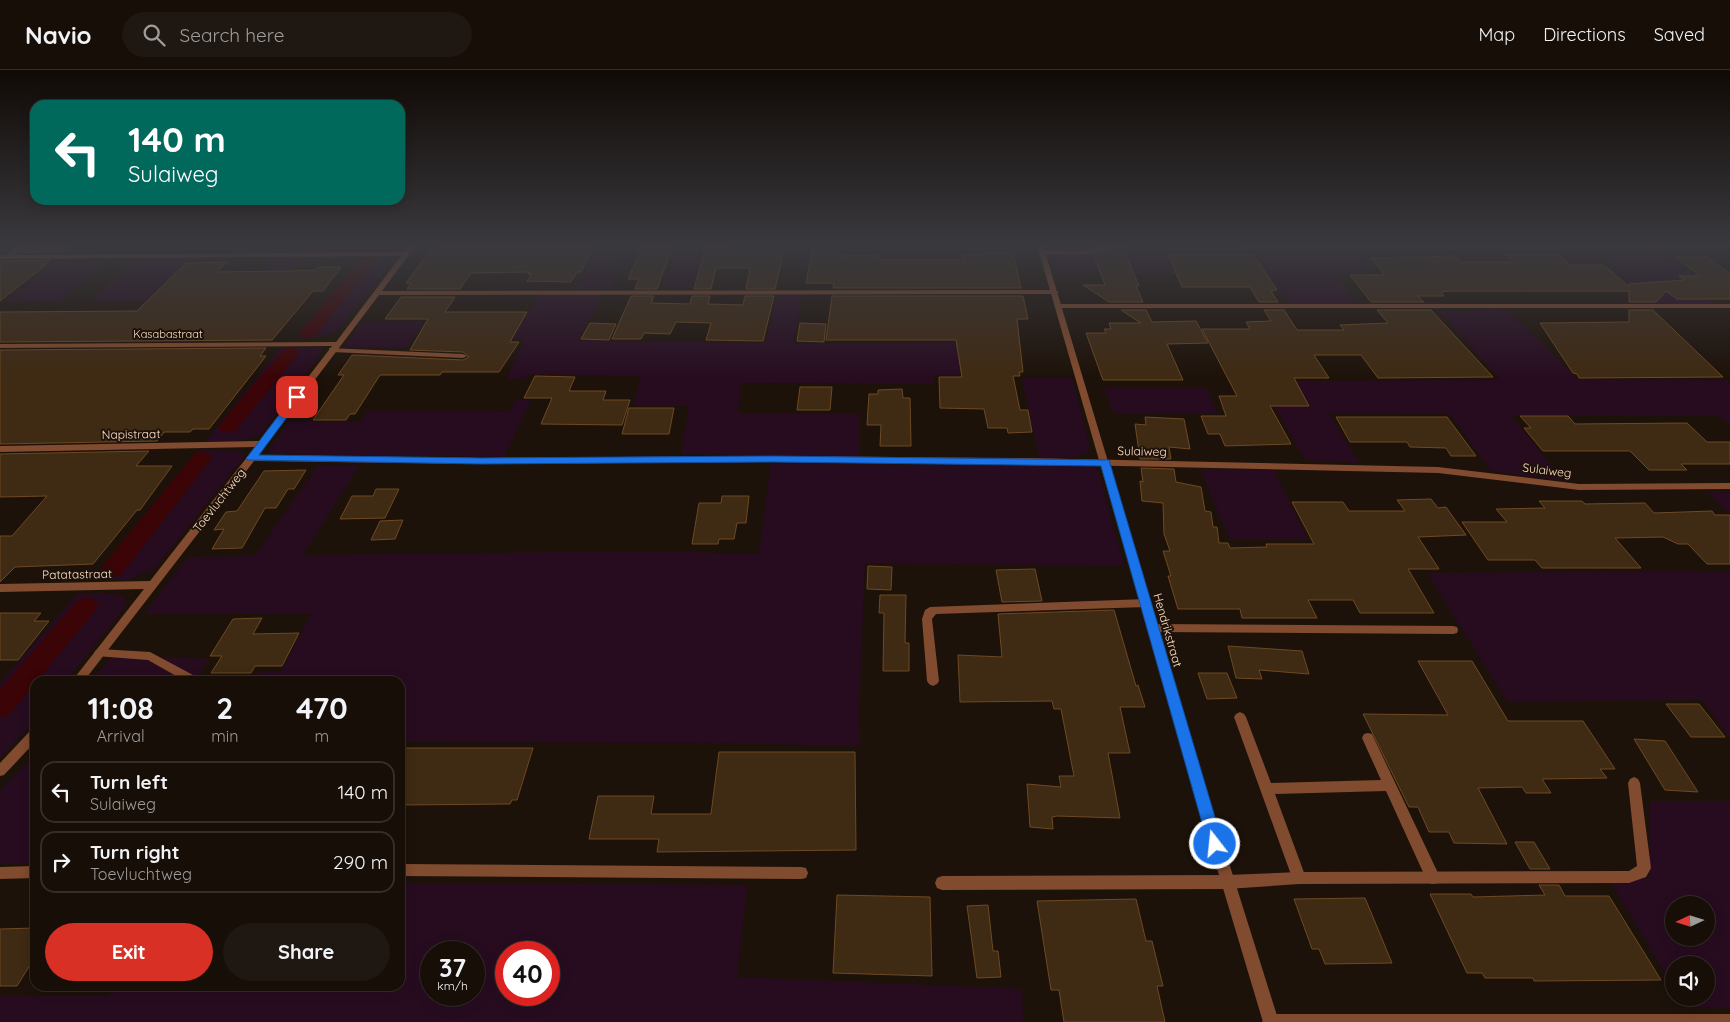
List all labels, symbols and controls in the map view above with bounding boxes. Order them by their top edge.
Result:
search box [122,12,472,57]
text: Navio [25,20,92,50]
icon: search [140,21,168,49]
text: Search here [180,23,284,47]
text: Map [1478,23,1515,46]
text: Directions [1543,23,1626,46]
text: Saved [1654,23,1705,46]
text: 140 m [128,117,226,161]
icon: left [45,120,110,185]
text: Sulaiweg [128,160,219,188]
street label: Kasabastraat [133,327,203,341]
pin [276,376,318,418]
icon: arrive [283,383,311,411]
street label: Napistraat [101,426,161,442]
street label: Sulaiweg [1117,443,1167,459]
street label: Sulaiweg [1522,460,1572,480]
street label: Toevluchtweg [190,465,248,535]
street label: Patatastraat [42,566,112,582]
street label: Hendrikstraat [1150,591,1186,669]
text: 11:08 [87,689,154,727]
text: 2 [216,689,233,727]
text: 470 [296,689,348,727]
text: Arrival [97,726,145,746]
text: min [211,726,239,746]
text: m [314,726,329,746]
text: Turn left [90,770,168,794]
icon: left [47,778,75,806]
text: 140 m [337,780,388,804]
text: Sulaiweg [90,794,156,814]
position arrow [1188,817,1240,869]
text: Turn right [90,840,179,864]
icon: right [47,848,75,876]
text: 290 m [333,850,388,874]
text: Toevluchtweg [90,864,192,884]
north arrow [1665,896,1715,946]
map controls [1665,896,1715,1006]
button: Exit [45,923,213,981]
button: Share [223,923,390,981]
speed limit sign: 40 [495,941,560,1006]
text: 37 [439,952,466,983]
button: sound [1665,956,1715,1006]
text: km/h [437,978,468,993]

